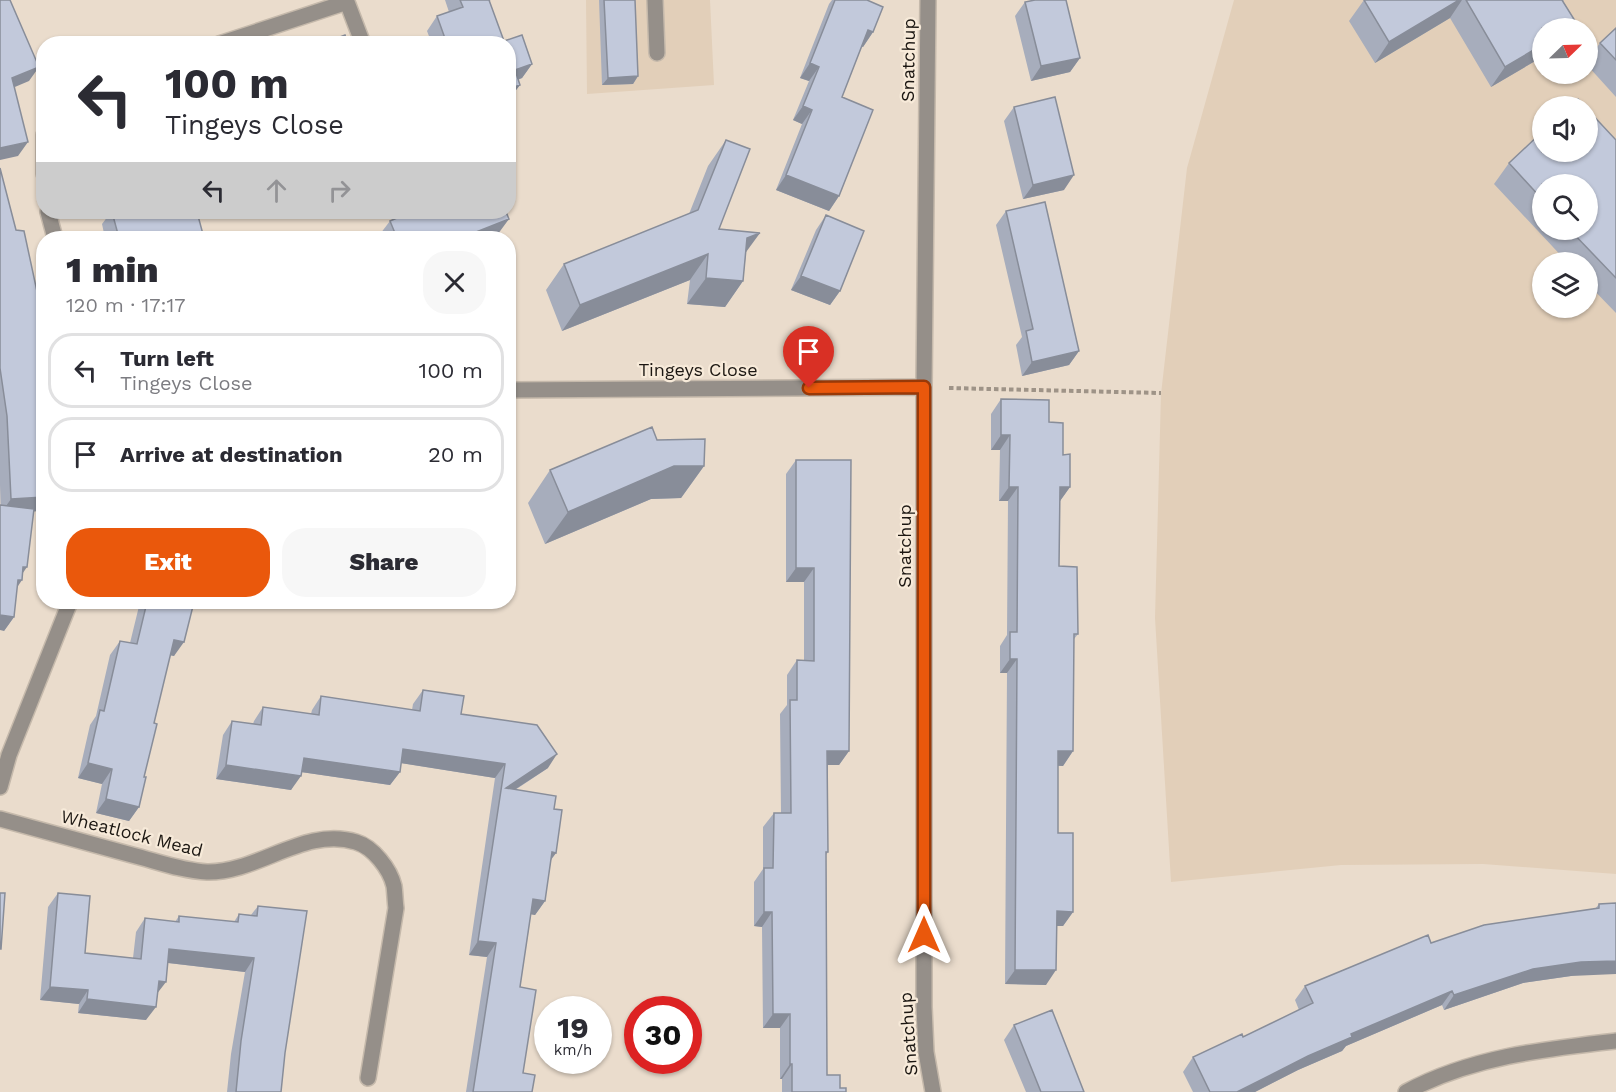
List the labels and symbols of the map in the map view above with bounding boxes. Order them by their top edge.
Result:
street label: Snatchup [897,18,919,102]
north arrow [1532,18,1598,84]
pin [783,326,834,388]
street label: Tingeys Close [638,359,758,380]
street label: Snatchup [894,504,915,588]
street label: Wheatlock Mead [59,805,205,861]
position arrow [892,903,956,967]
street label: Snatchup [895,992,921,1076]
speed limit sign: 30 [624,996,702,1074]

